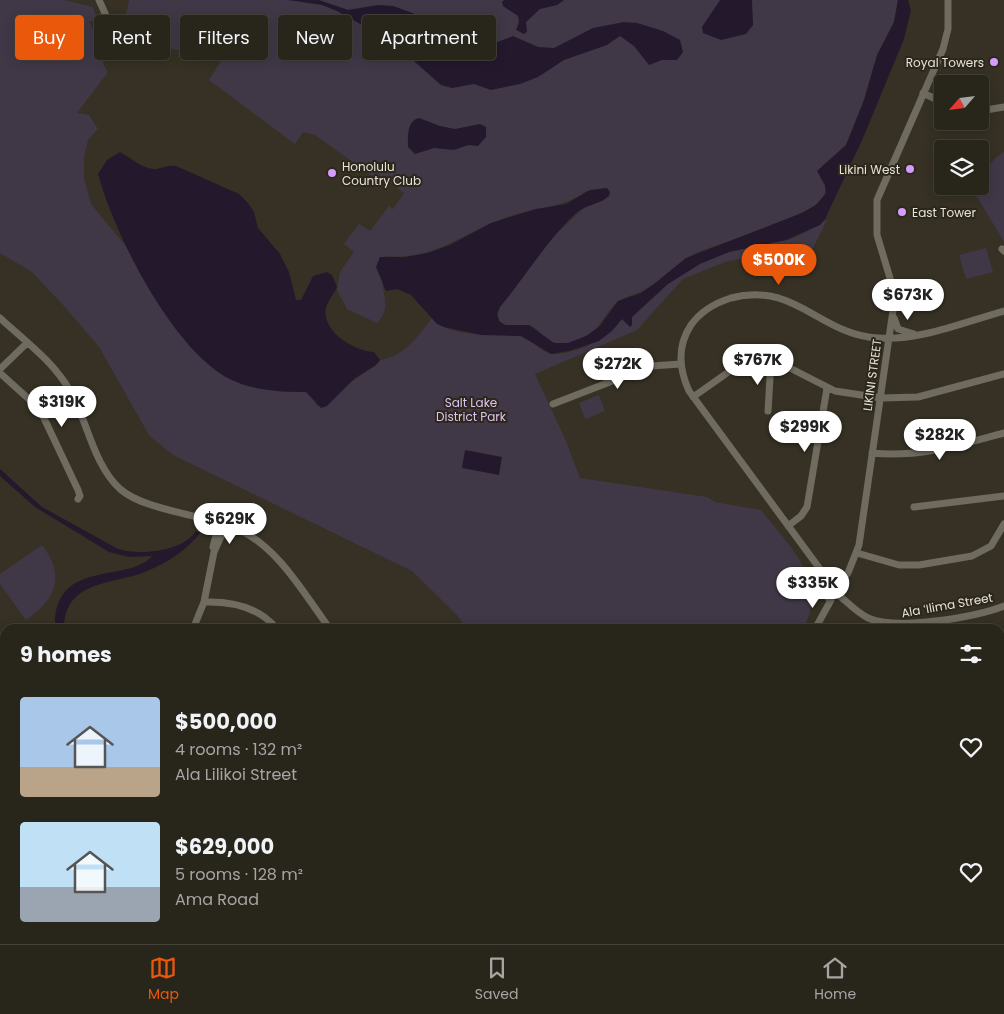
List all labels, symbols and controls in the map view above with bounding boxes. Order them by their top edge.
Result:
chip: Buy [15,15,84,60]
chip: Rent [94,15,170,60]
chip: Filters [180,15,268,60]
chip: New [278,15,352,60]
chip: Apartment [362,15,496,60]
place label: Royal Towers [906,54,984,71]
marker: Royal Towers [988,56,1000,68]
north arrow [934,75,989,130]
map controls [934,75,989,195]
button: layers [934,140,989,195]
place label: Honolulu Country Club [342,158,421,189]
place label: Likini West [839,161,900,178]
marker: Likini West [904,163,916,175]
marker: Honolulu Country Club [326,167,338,179]
place label: East Tower [912,204,977,221]
marker: East Tower [896,206,908,218]
pin: $500K [744,244,814,286]
text: $500K [753,248,805,271]
pin: $673K [873,278,943,321]
text: $673K [883,283,933,306]
street label: LIKINI STREET [859,337,886,412]
pin: $767K [723,344,793,386]
pin: $272K [583,348,653,390]
text: $767K [734,348,783,371]
text: $272K [594,352,642,375]
pin: $319K [27,386,97,428]
text: $319K [38,390,86,413]
park label: Salt Lake District Park [436,394,507,425]
pin: $299K [770,410,840,453]
text: $299K [780,415,830,438]
pin: $282K [905,418,975,461]
text: $282K [915,423,965,446]
pin: $629K [195,502,265,545]
text: $629K [205,507,255,530]
pin: $335K [778,566,848,609]
text: $335K [787,571,839,594]
street label: Ala ʻIlima Street [900,589,994,621]
text: 9 homes [20,640,112,669]
icon: filters [957,640,985,668]
text: $500,000 [175,707,277,736]
icon: home [60,717,120,777]
icon: heart [957,733,985,761]
text: 4 rooms · 132 m² [175,738,302,761]
text: Ala Lilikoi Street [175,763,297,786]
text: $629,000 [175,832,274,861]
icon: home [60,842,120,902]
icon: heart [957,858,985,886]
text: 5 rooms · 128 m² [175,863,303,886]
text: Ama Road [175,888,259,911]
tab: Map [148,954,179,1005]
tab: Saved [475,954,518,1005]
tab: Home [814,954,856,1005]

